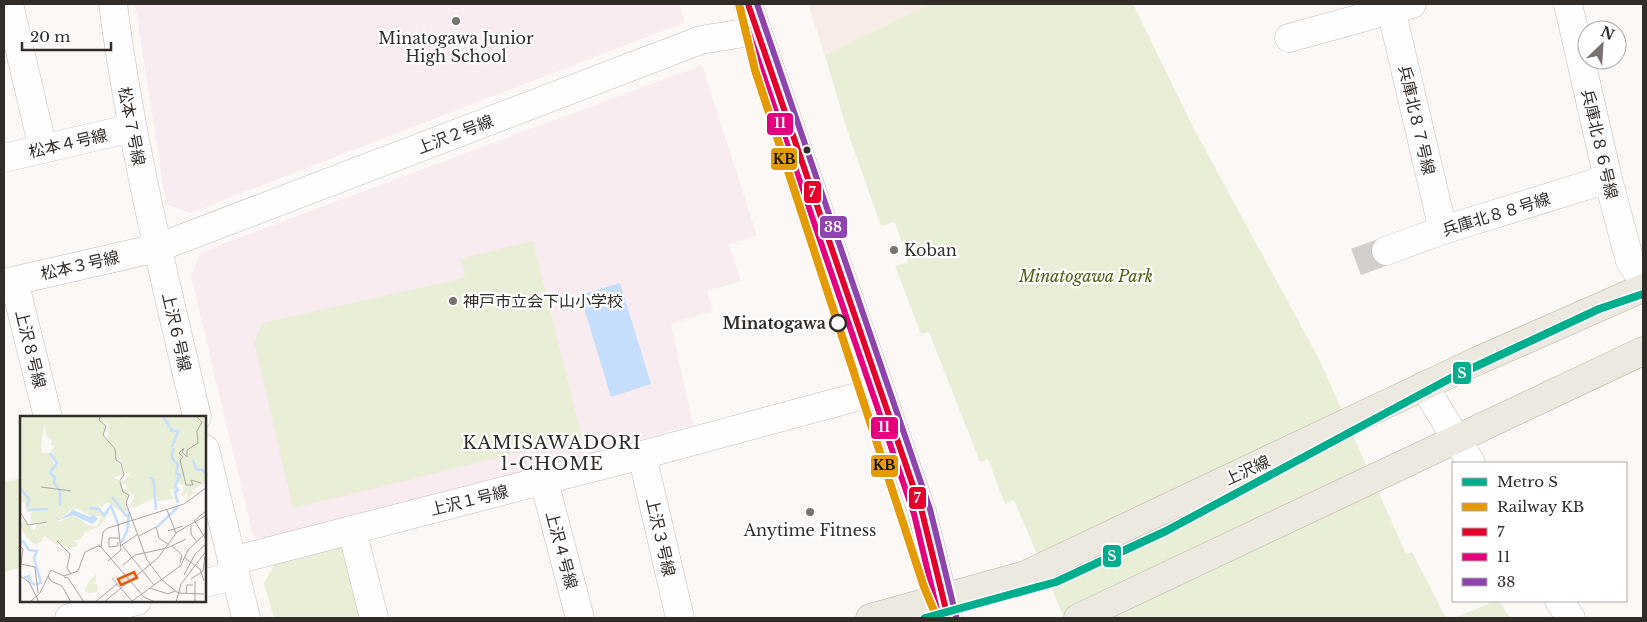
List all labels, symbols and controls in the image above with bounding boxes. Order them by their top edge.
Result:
marker: Minatogawa Junior High School [450,15,462,27]
scale bar [22,20,111,52]
north arrow [1577,20,1627,70]
text: N [1598,22,1617,44]
text: 20 m [30,27,70,46]
place label: Minatogawa Junior High School [378,28,534,66]
street label: 兵庫北８７号線 [1395,63,1439,177]
street label: 松本７号線 [115,85,149,167]
street label: 兵庫北８６号線 [1578,87,1622,201]
street label: 上沢２号線 [414,110,496,158]
line badge: 11 [766,112,794,136]
text: 11 [774,114,786,132]
street label: 松本４号線 [27,124,109,162]
unlabelled marker [802,145,812,155]
line badge: KB [770,147,798,171]
text: KB [773,150,795,168]
line badge: 7 [803,180,822,204]
text: 7 [808,183,816,201]
street label: 兵庫北８８号線 [1440,188,1552,240]
line badge: 38 [819,215,848,239]
text: 38 [824,218,842,236]
place label: Koban [904,240,957,260]
marker: Koban [888,244,900,256]
street label: 松本３号線 [39,246,121,284]
park label: Minatogawa Park [1018,266,1153,286]
street label: 上沢６号線 [158,291,196,373]
place label: 神戸市立会下山小学校 [463,291,623,311]
marker: 神戸市立会下山小学校 [447,295,459,307]
street label: 上沢８号線 [12,308,50,390]
place label: Minatogawa [723,313,826,333]
marker: Minatogawa [829,314,847,332]
line badge: S [1452,361,1472,385]
text: S [1457,364,1467,382]
inset map [20,416,206,602]
line badge: 11 [870,416,899,440]
text: 11 [878,418,890,436]
district label: KAMISAWADORI 1-CHOME [462,432,642,475]
street label: 上沢線 [1221,451,1273,489]
line badge: KB [870,454,899,478]
text: KB [873,456,895,474]
legend [1452,462,1627,602]
text: Metro S [1497,472,1558,491]
street label: 上沢１号線 [428,481,510,519]
line badge: 7 [908,486,927,510]
text: 7 [913,489,921,507]
street label: 上沢３号線 [642,496,680,578]
text: Railway KB [1497,497,1584,516]
marker: Anytime Fitness [804,506,816,518]
street label: 上沢４号線 [542,509,582,591]
place label: Anytime Fitness [743,520,876,540]
text: 7 [1497,522,1505,541]
line badge: S [1102,544,1122,568]
text: S [1107,547,1117,565]
text: 11 [1497,547,1510,566]
text: 38 [1497,572,1515,591]

